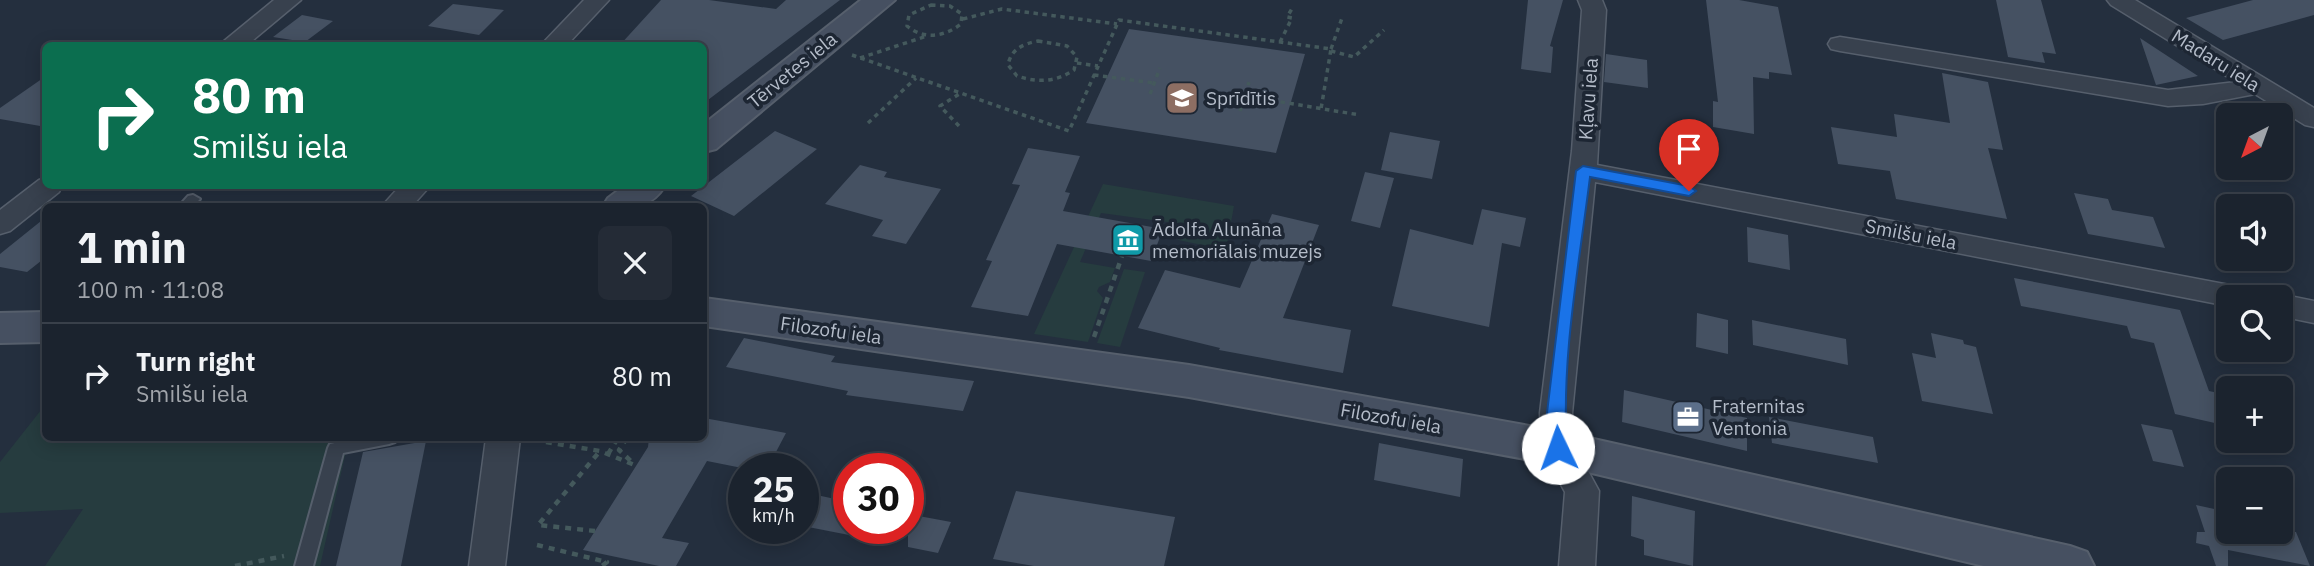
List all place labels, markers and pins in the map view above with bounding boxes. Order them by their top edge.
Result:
school or university icon: Sprīdītis [1163,79,1201,117]
place label: Sprīdītis [1206,86,1276,110]
pin [1659,119,1719,191]
place label: Ādolfa Alunāna memoriālais muzejs [1152,217,1322,263]
museum icon: Ādolfa Alunāna memoriālais muzejs [1109,221,1147,259]
place label: Fraternitas Ventonia [1712,394,1805,440]
office icon: Fraternitas Ventonia [1669,398,1707,436]

